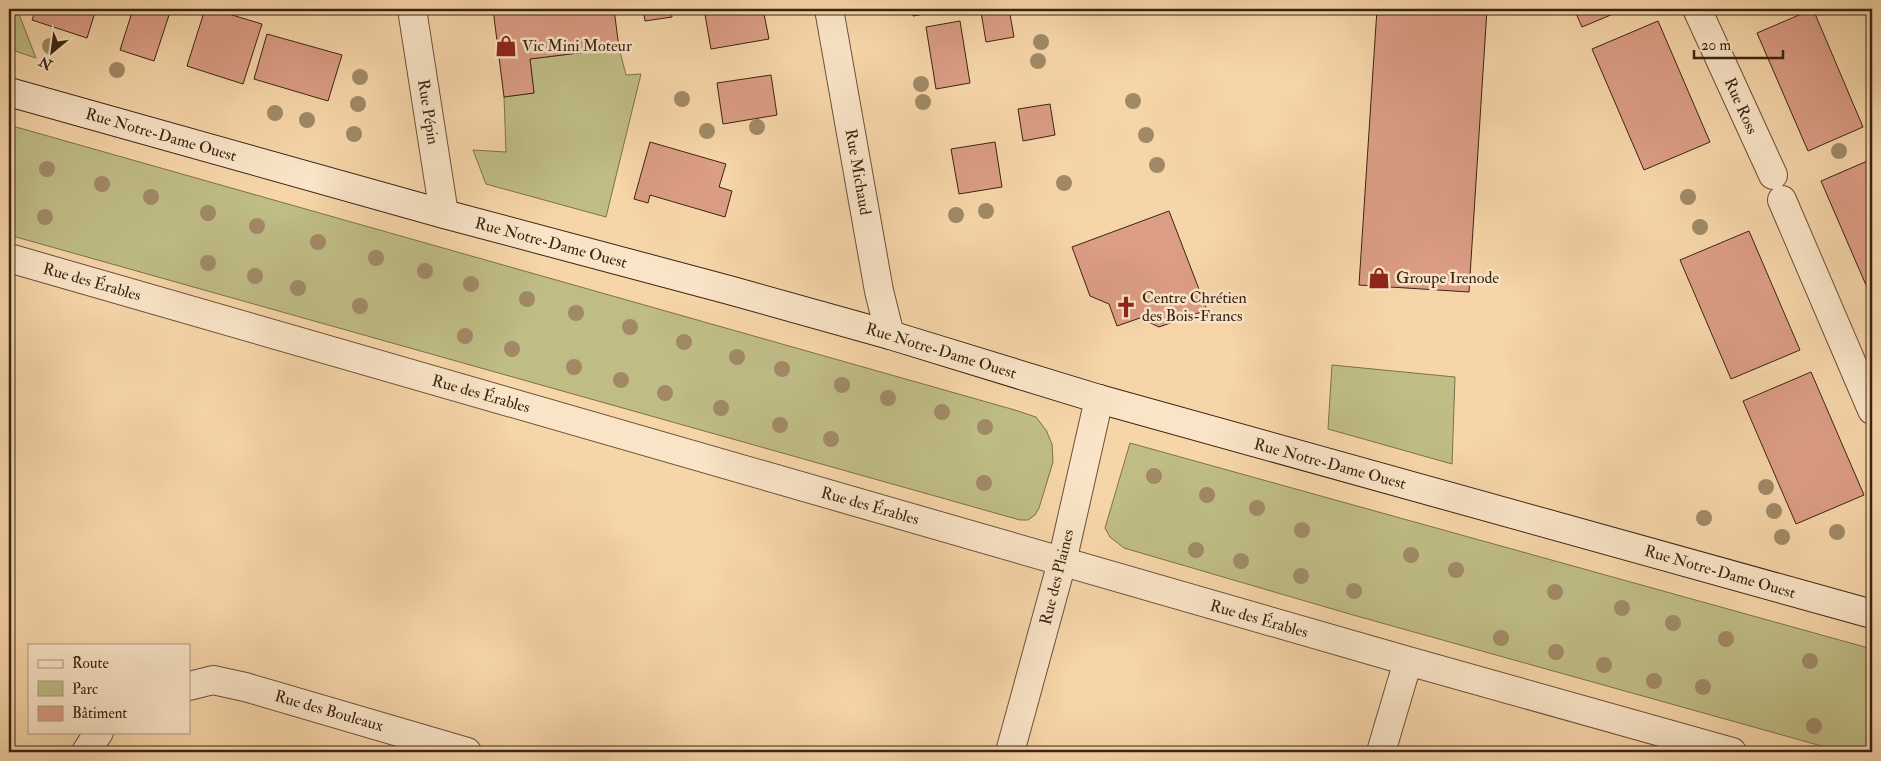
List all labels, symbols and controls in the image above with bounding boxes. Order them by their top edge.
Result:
north arrow [28,28,78,78]
scale bar [1694,28,1782,60]
shop icon: Vic Mini Moteur [493,33,519,59]
place label: Vic Mini Moteur [522,36,632,56]
text: 20 m [1701,36,1731,55]
text: N [36,52,56,74]
street label: Rue Ross [1720,75,1762,137]
street label: Rue Pépin [412,78,443,146]
street label: Rue Notre-Dame Ouest [83,104,239,166]
street label: Rue Michaud [841,127,875,217]
street label: Rue Notre-Dame Ouest [473,213,629,273]
street label: Rue des Érables [41,257,144,306]
shop icon: Groupe Irenode [1366,265,1392,291]
place label: Groupe Irenode [1396,268,1499,289]
place label: Centre Chrétien des Bois-Francs [1142,288,1247,326]
church icon: Centre Chrétien des Bois-Francs [1113,294,1139,320]
street label: Rue Notre-Dame Ouest [863,319,1019,383]
street label: Rue des Érables [430,369,533,418]
street label: Rue Notre-Dame Ouest [1252,434,1408,494]
street label: Rue des Érables [819,481,922,530]
street label: Rue des Plaines [1035,527,1079,627]
street label: Rue Notre-Dame Ouest [1642,541,1798,603]
street label: Rue des Érables [1208,594,1311,643]
legend [28,644,190,734]
text: Route [72,654,109,673]
text: Parc [72,680,98,699]
street label: Rue des Bouleaux [272,686,386,736]
text: Bâtiment [72,704,127,723]

